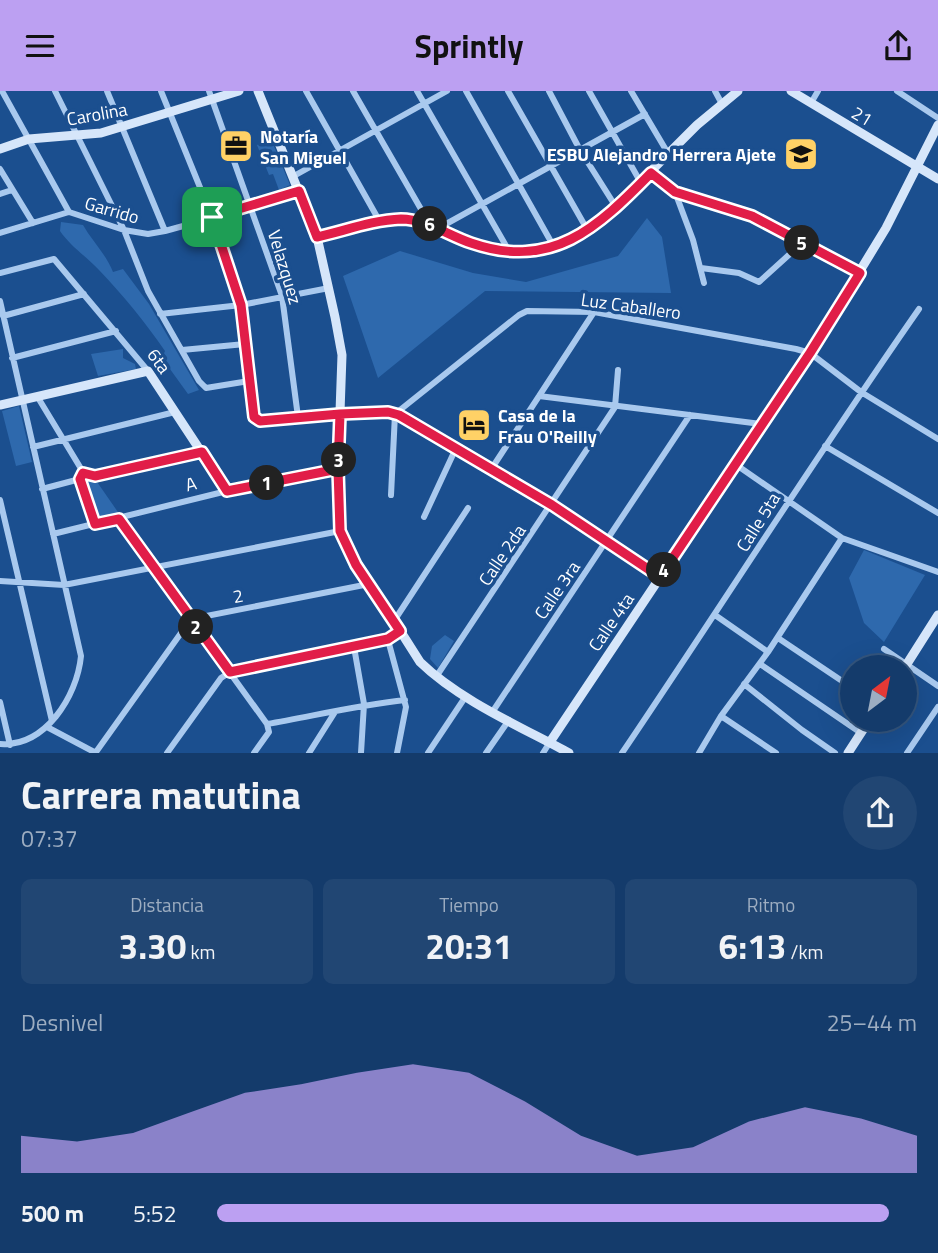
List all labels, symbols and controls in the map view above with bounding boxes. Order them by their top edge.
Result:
text: Sprintly [415,22,523,70]
icon: menu [21,27,59,65]
icon: share [879,27,917,65]
street label: Carolina [65,95,129,133]
street label: 21 [846,99,878,133]
place label: Notaría San Miguel [260,123,347,171]
office icon: Notaría San Miguel [217,127,255,165]
school or university icon: ESBU Alejandro Herrera Ajete [782,135,820,173]
place label: ESBU Alejandro Herrera Ajete [547,141,776,168]
pin [182,187,242,247]
street label: Garrido [82,189,142,231]
icon: arrive [193,198,231,236]
pin: 6 [412,207,448,241]
text: 6 [424,209,435,238]
pin: 5 [784,225,820,261]
street label: Velazquez [261,226,309,308]
text: 5 [796,228,807,257]
street label: Luz Caballero [579,286,683,326]
street label: 6ta [141,343,177,379]
place label: Casa de la Frau O'Reilly [498,402,597,450]
hotel icon: Casa de la Frau O'Reilly [455,406,493,444]
pin: 3 [322,443,356,477]
text: 3 [333,445,344,474]
pin: 1 [250,465,284,501]
text: 1 [261,468,272,497]
street label: A [183,470,200,498]
street label: Calle 5ta [729,487,787,557]
street label: Calle 2da [472,519,532,591]
pin: 4 [646,553,682,587]
street label: Calle 3ra [527,555,587,625]
text: 4 [658,555,669,584]
street label: 2 [230,582,246,610]
street label: Calle 4ta [581,587,641,657]
pin: 2 [178,609,214,645]
text: 2 [190,612,201,641]
north arrow [840,655,917,731]
map controls [840,655,917,732]
text: Carrera matutina [21,766,301,824]
button: share [843,776,917,850]
text: 07:37 [21,821,78,856]
text: Distancia [130,890,204,919]
text: Tiempo [439,890,499,919]
text: Ritmo [747,890,795,919]
text: 3.30 [119,919,186,973]
text: 20:31 [425,919,513,973]
text: 6:13 [719,919,786,973]
text: km [186,937,215,966]
text: /km [786,937,823,966]
text: Desnivel [21,1005,103,1040]
text: 25–44 m [827,1005,917,1040]
text: 500 m [21,1196,84,1231]
text: 5:52 [133,1196,177,1231]

